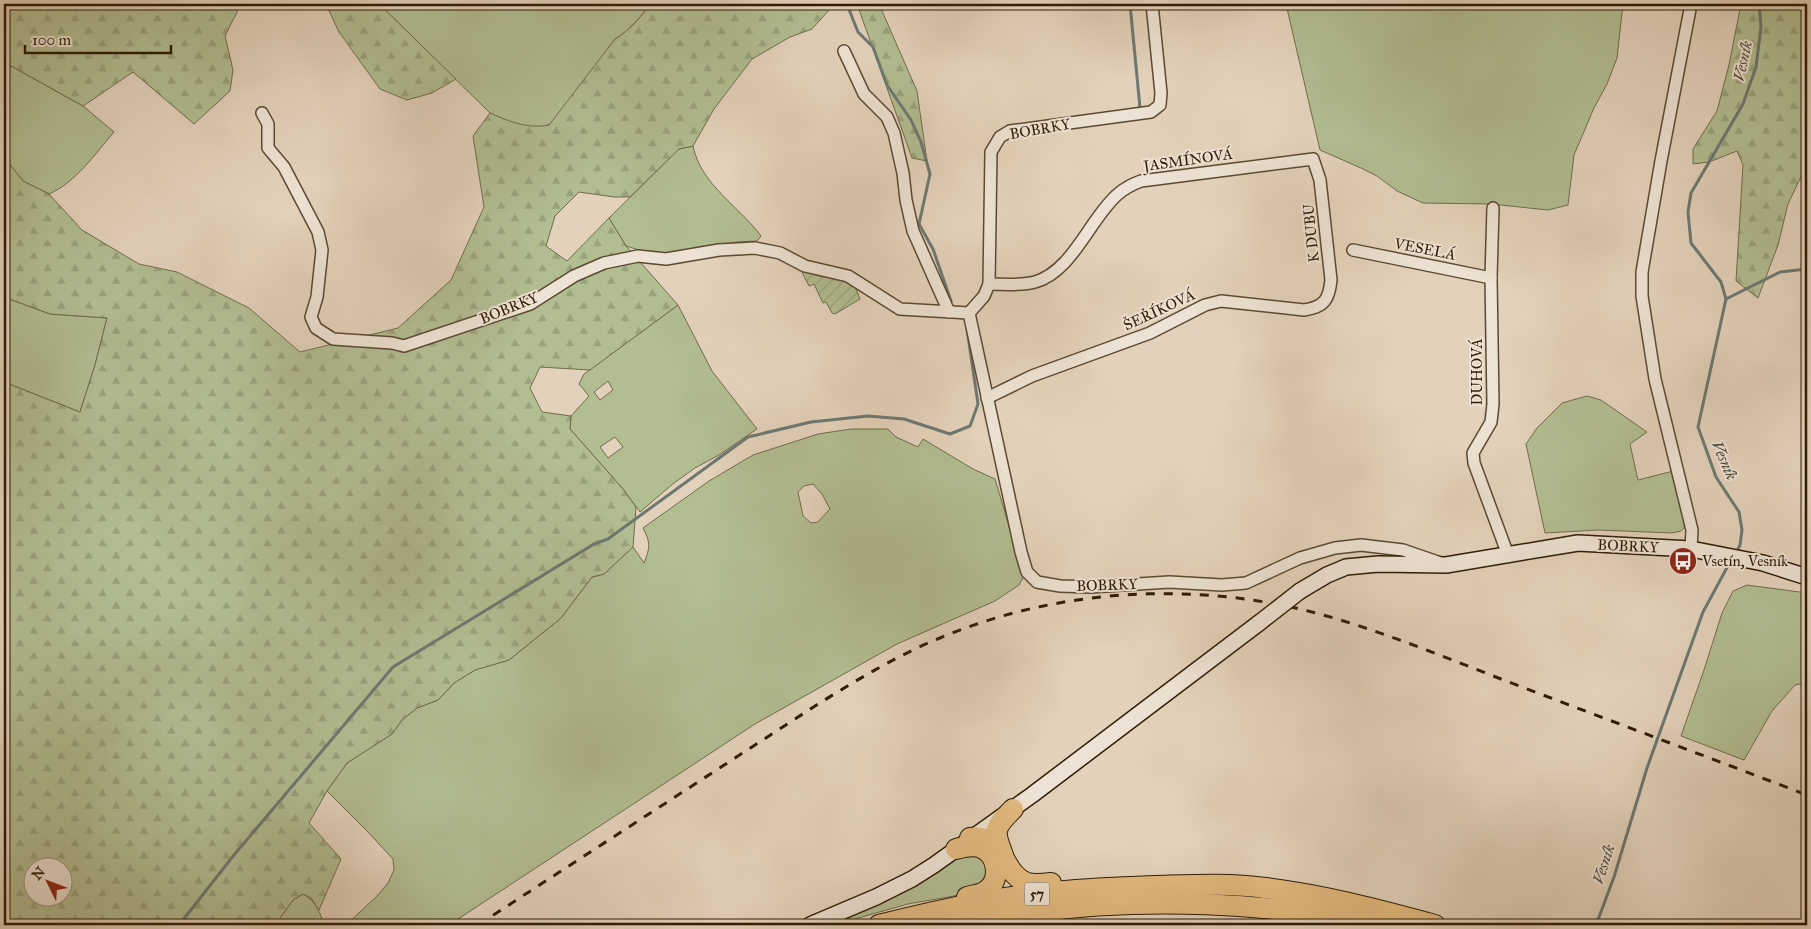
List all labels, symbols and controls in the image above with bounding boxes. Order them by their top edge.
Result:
scale bar [25,22,171,54]
text: 100 m [32,31,72,49]
water label: Vesník [1729,39,1756,83]
street label: BOBRKY [1008,115,1072,143]
street label: JASMÍNOVÁ [1140,144,1234,176]
street label: K DUBU [1299,203,1323,263]
street label: VESELÁ [1392,233,1457,264]
street label: ŠEŘÍKOVÁ [1120,285,1198,334]
street label: BOBRKY [477,288,541,328]
street label: DUHOVÁ [1467,339,1486,405]
water label: Vesník [1708,438,1742,483]
street label: BOBRKY [1597,535,1660,557]
bus stop icon: Vsetín, Vesník [1668,546,1698,576]
place label: Vsetín, Vesník [1701,552,1788,570]
street label: BOBRKY [1076,575,1139,595]
water label: Vesník [1588,842,1619,886]
north arrow [22,856,72,906]
text: N [28,863,49,884]
road number: 57 [1024,882,1050,906]

